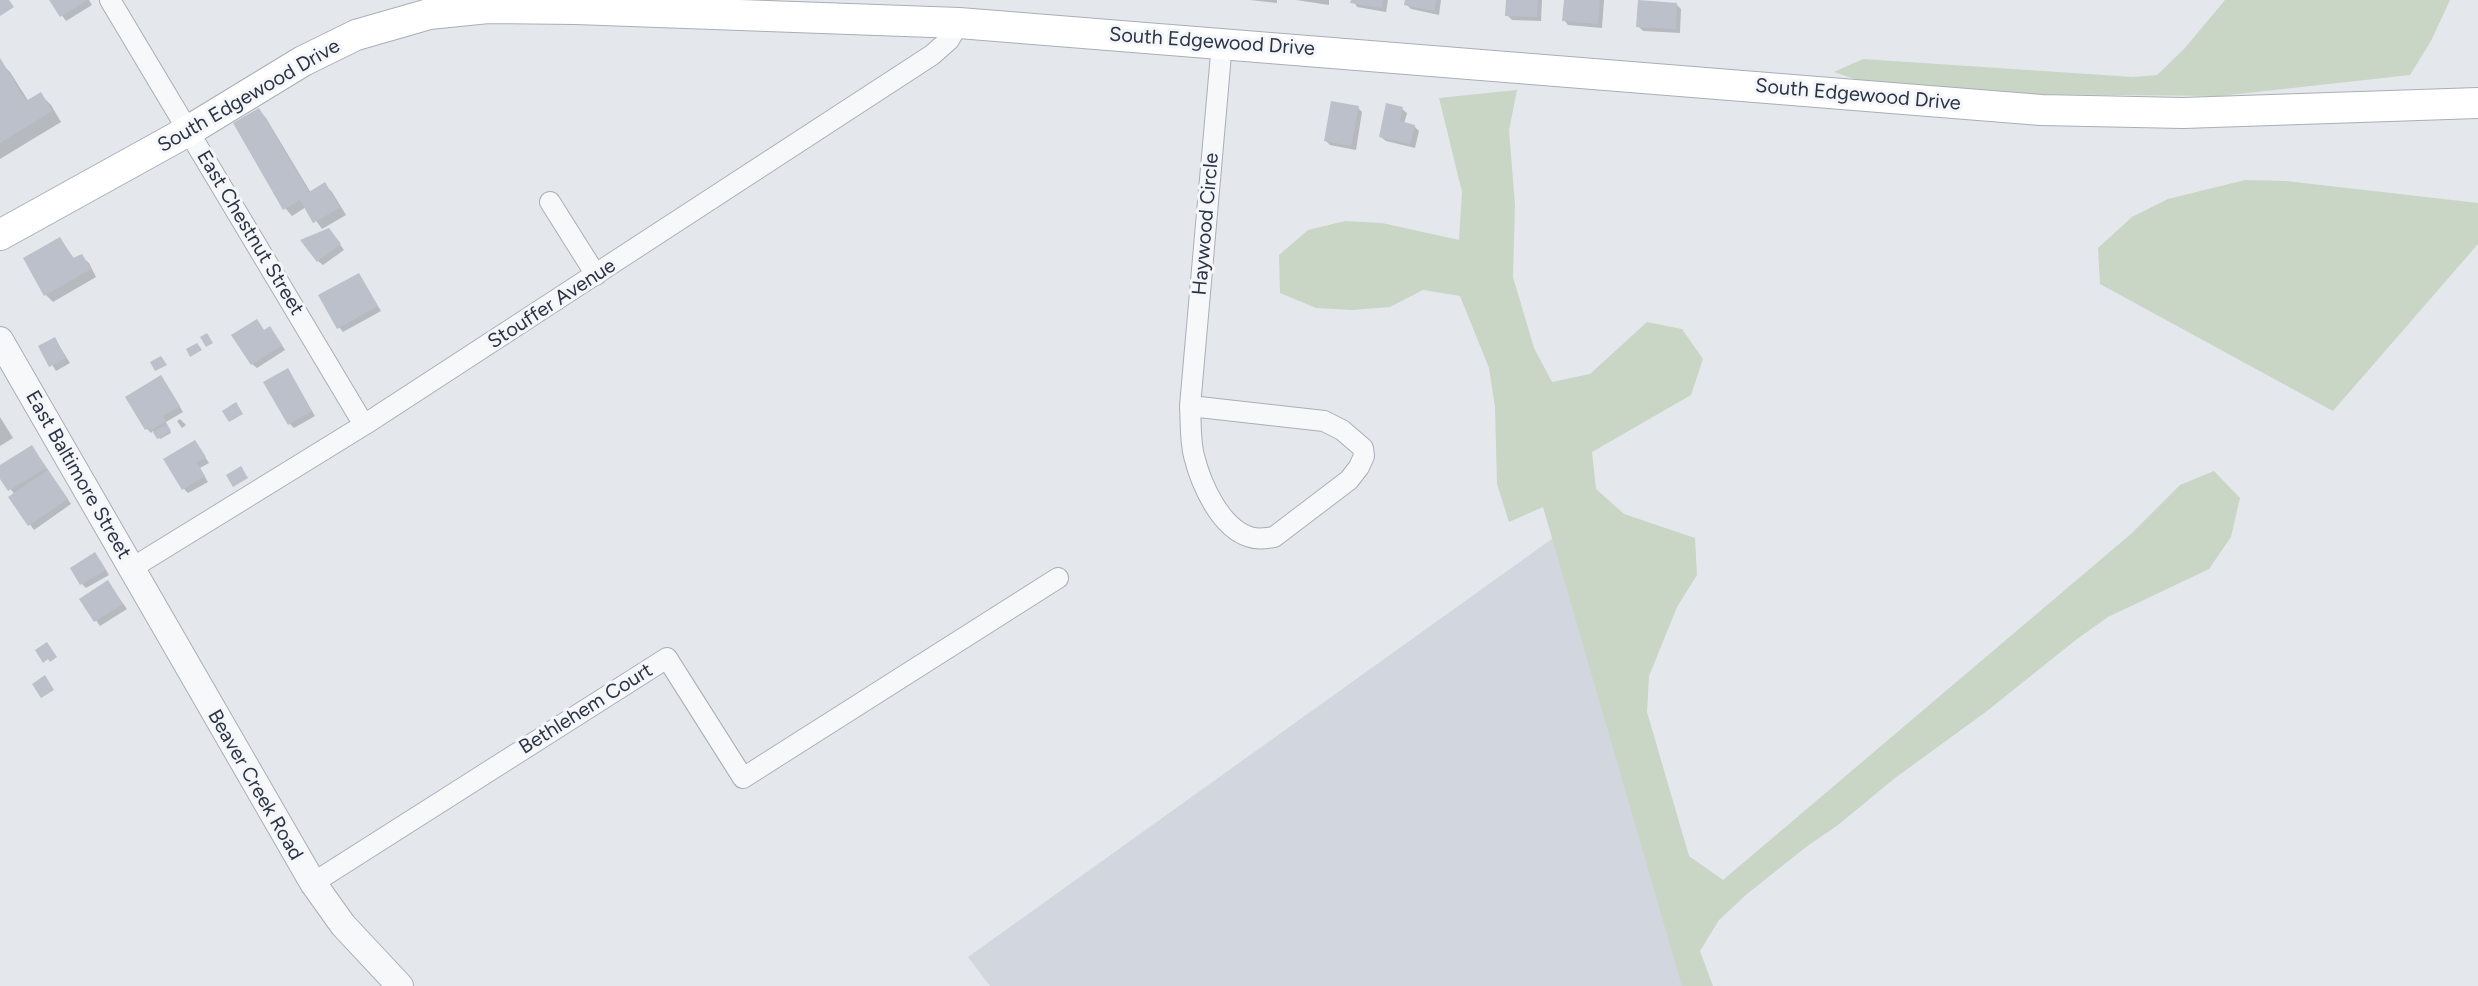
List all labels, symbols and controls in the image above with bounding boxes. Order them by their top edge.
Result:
street label: South Edgewood Drive [1108,23,1316,61]
street label: South Edgewood Drive [154,34,344,158]
street label: South Edgewood Drive [1754,74,1962,116]
street label: East Chestnut Street [191,146,309,320]
street label: Haywood Circle [1188,152,1224,296]
street label: Stouffer Avenue [484,254,620,354]
street label: East Baltimore Street [20,387,136,563]
street label: Bethlehem Court [515,658,657,760]
street label: Beaver Creek Road [202,706,308,864]

